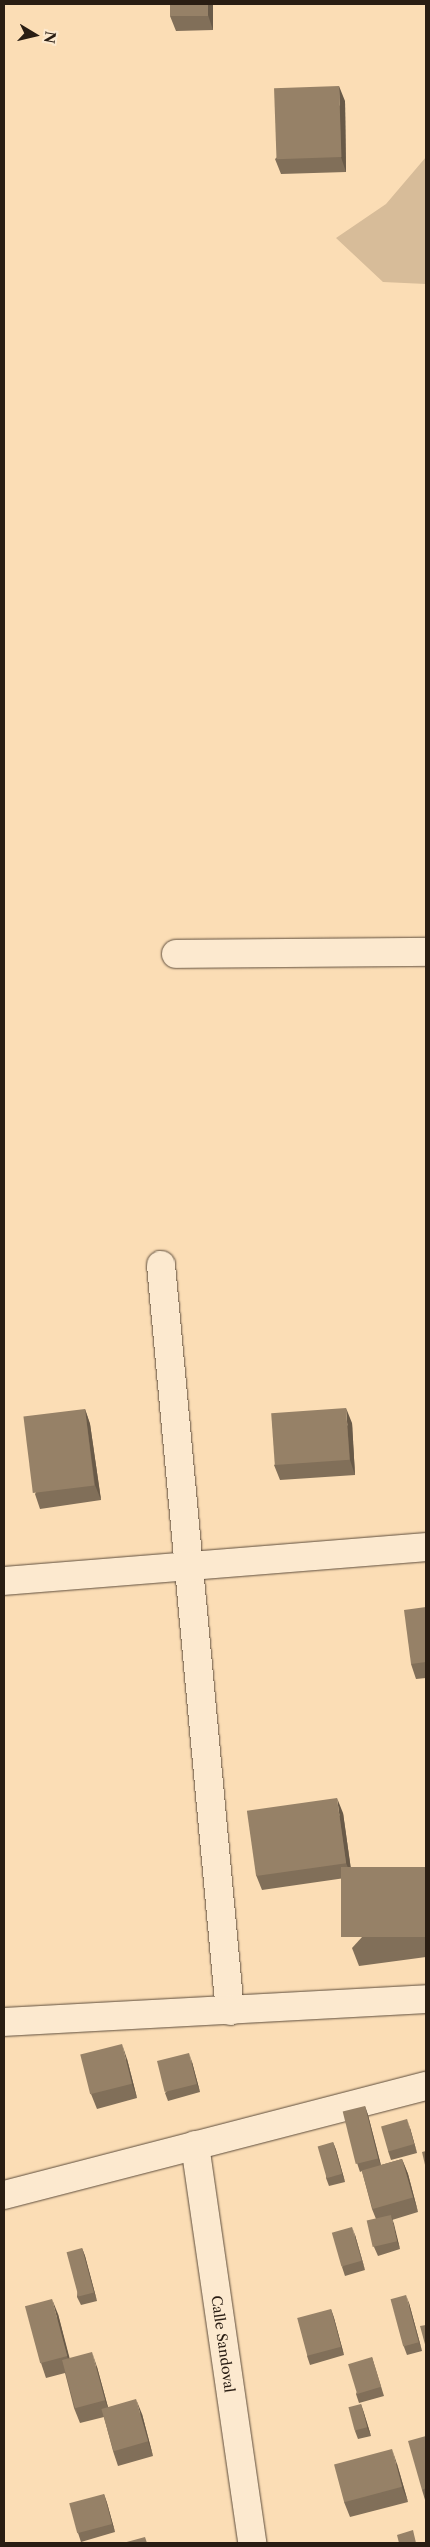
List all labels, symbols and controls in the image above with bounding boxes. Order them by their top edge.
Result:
north arrow [10,10,60,60]
text: N [40,30,60,45]
street label: Calle Sandoval [208,2294,238,2394]

